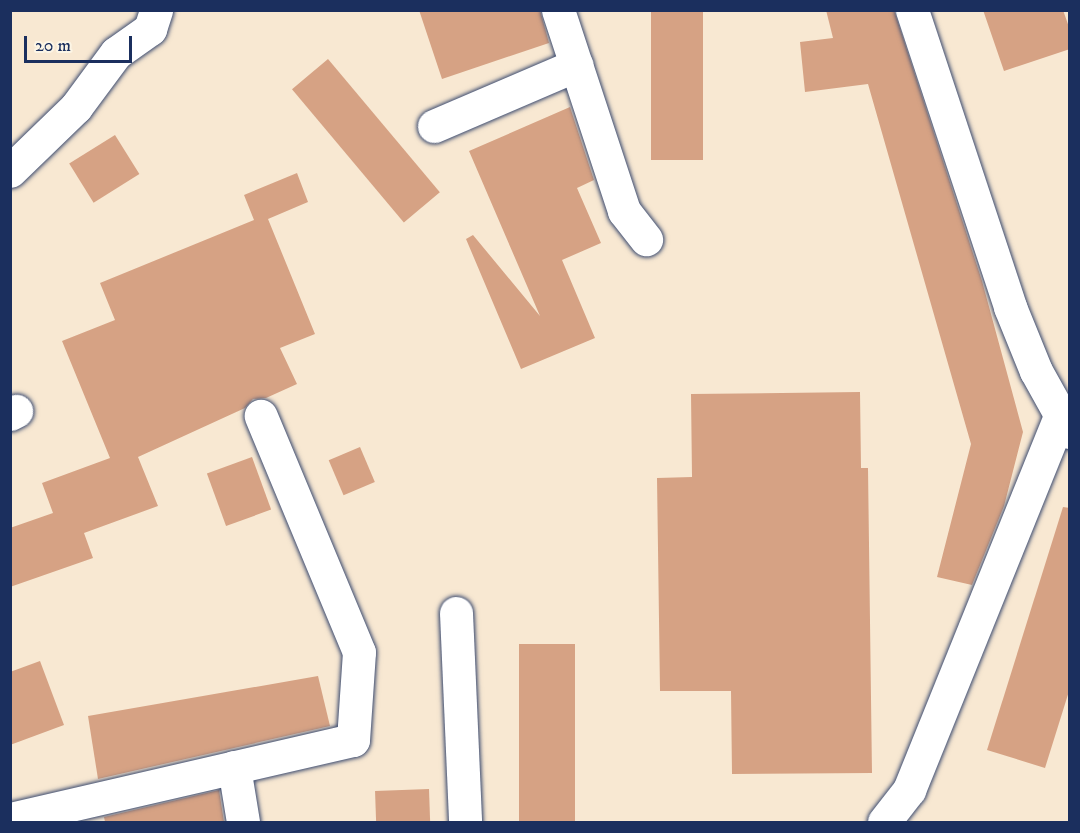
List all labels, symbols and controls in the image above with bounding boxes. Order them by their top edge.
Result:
scale bar [27,24,135,62]
text: 20 m [35,35,71,57]

